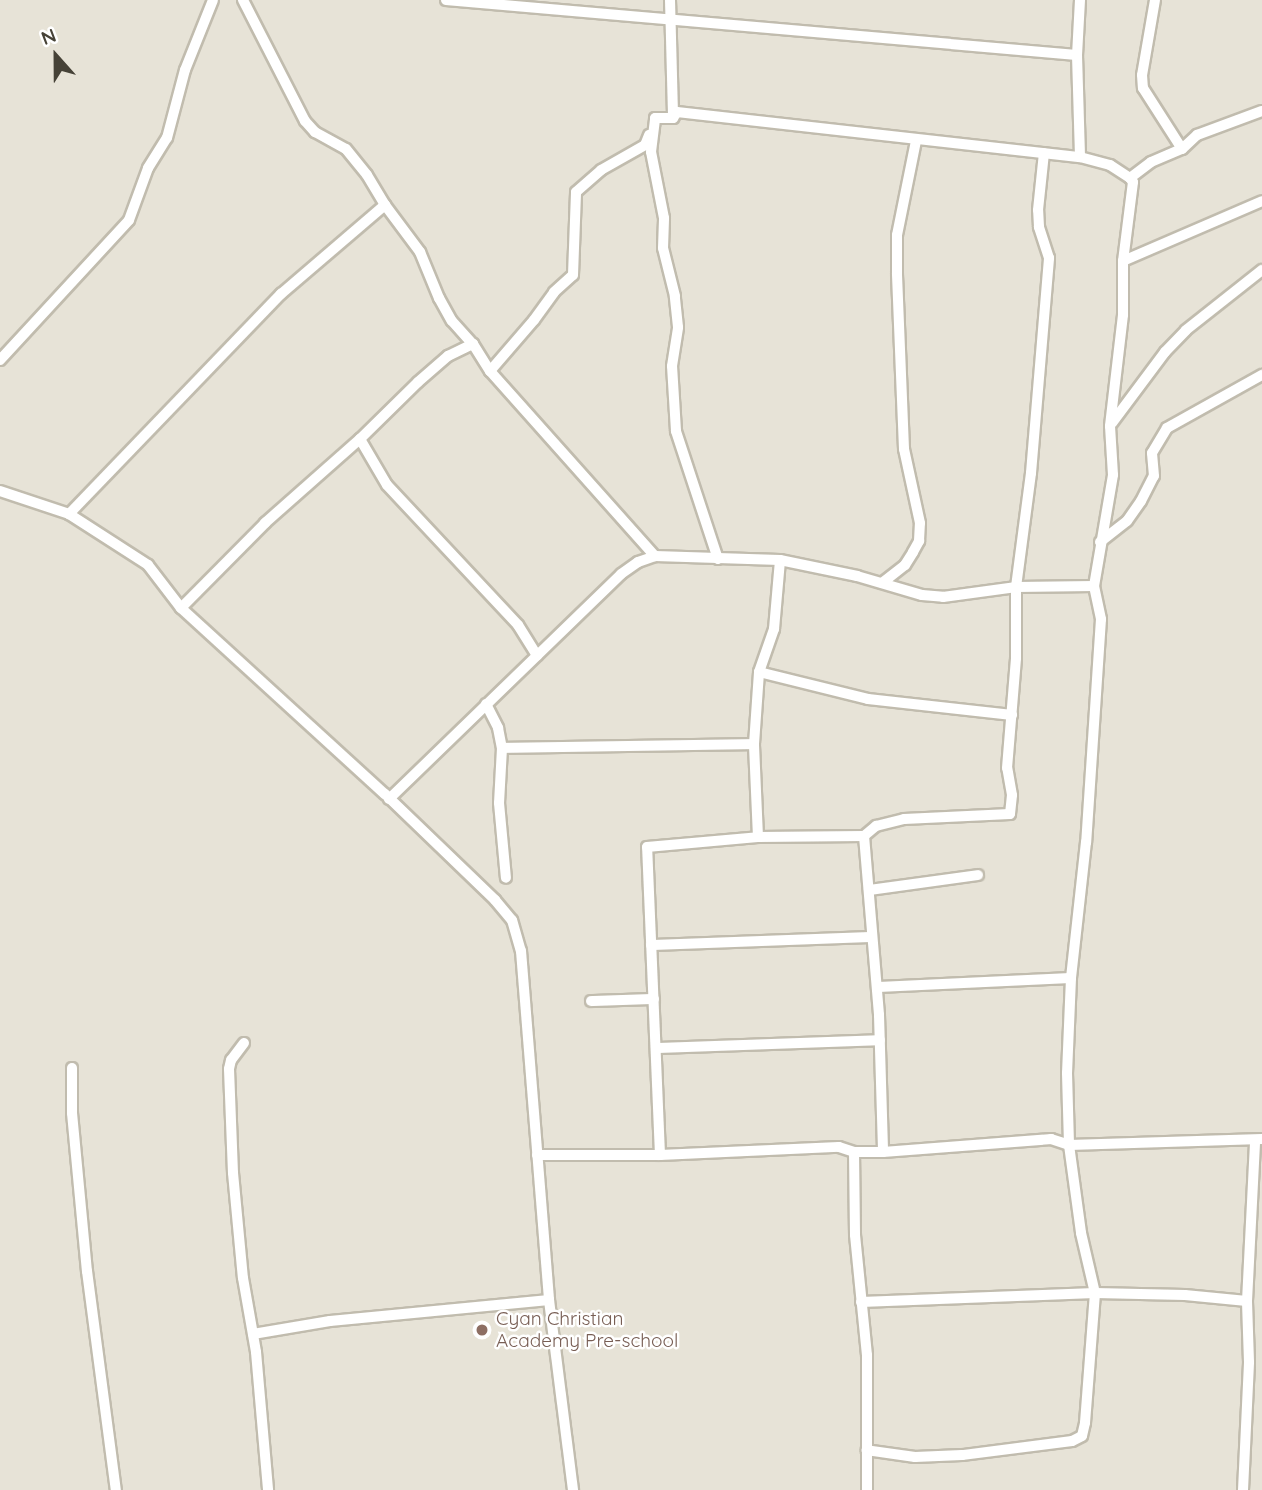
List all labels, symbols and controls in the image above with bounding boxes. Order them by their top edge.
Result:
north arrow [21,21,91,91]
text: N [38,23,59,50]
place label: Cyan Christian Academy Pre-school [496,1308,678,1352]
marker: Cyan Christian Academy Pre-school [474,1322,490,1338]

